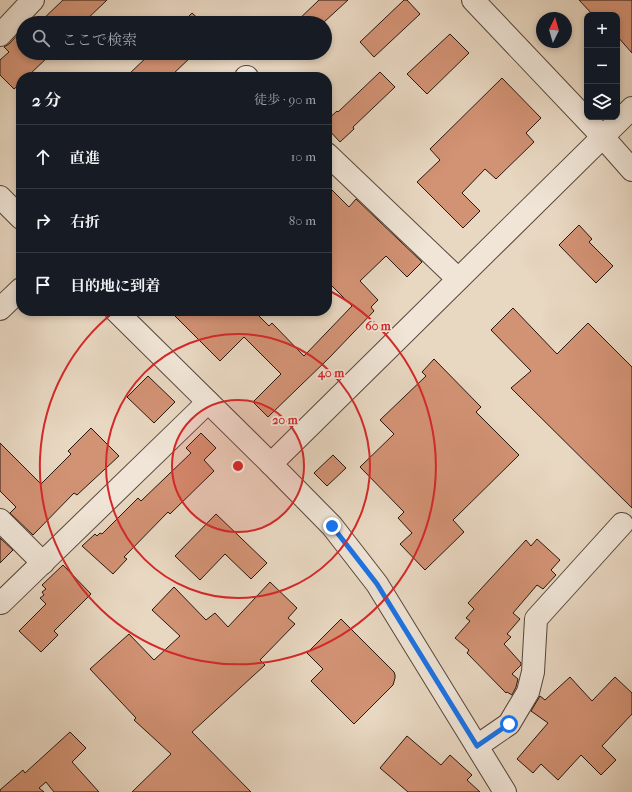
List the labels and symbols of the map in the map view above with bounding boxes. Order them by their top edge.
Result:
north arrow [536,12,572,48]
text: 60 m [365,319,392,333]
text: 40 m [317,366,345,381]
text: 20 m [272,413,299,427]
centre of rings [231,459,245,473]
route end [323,517,341,535]
route start [500,715,518,733]

